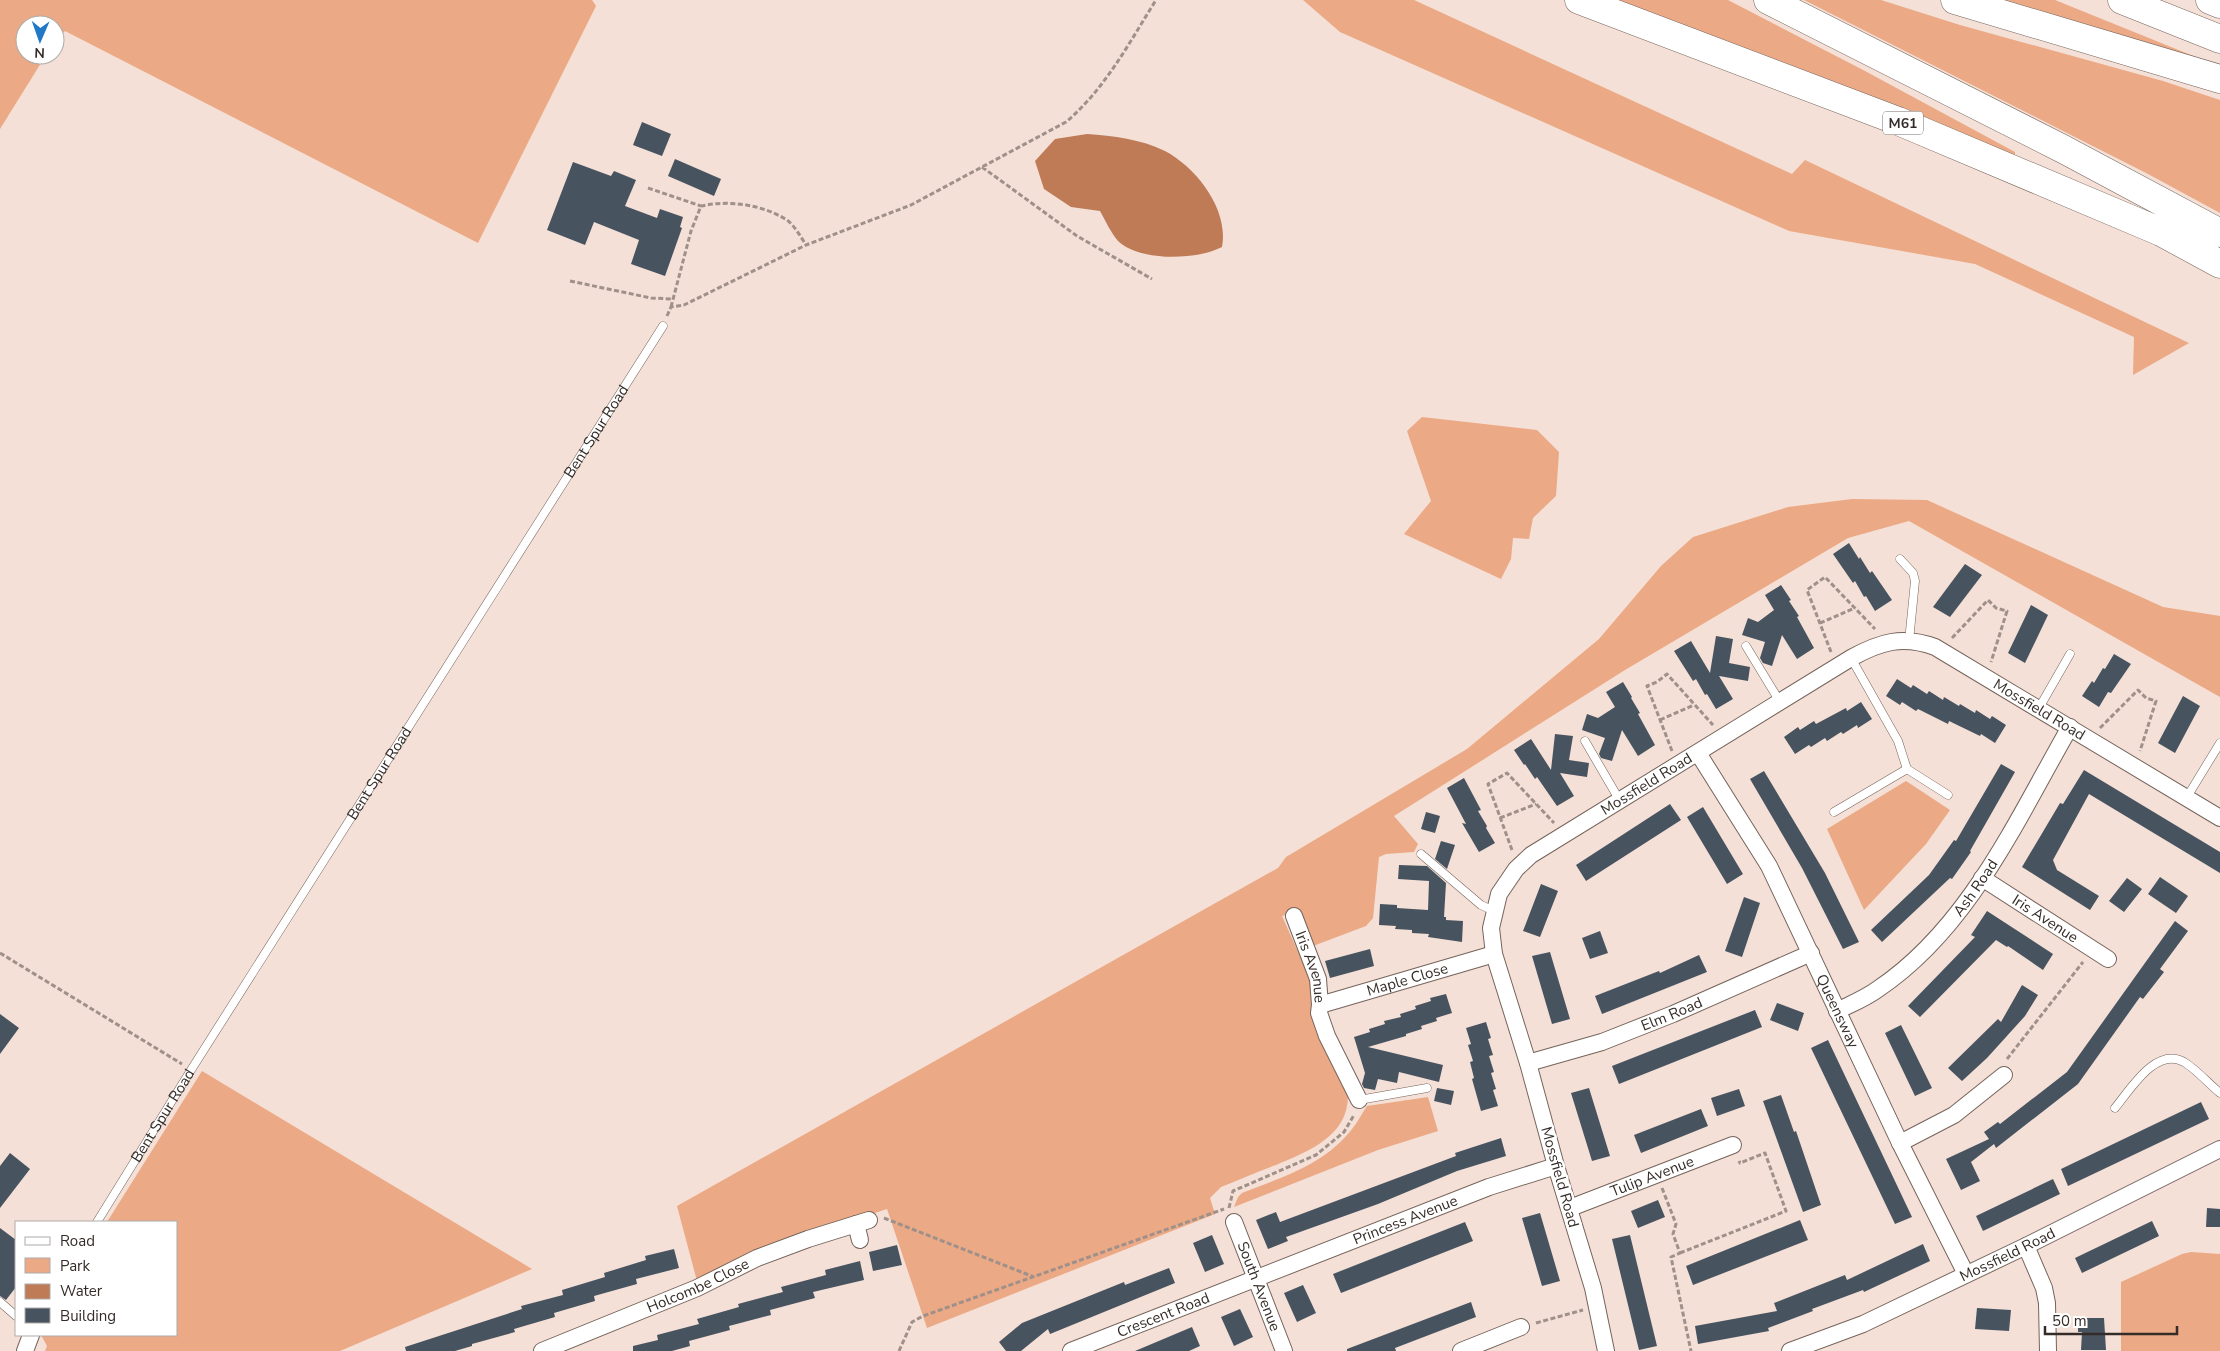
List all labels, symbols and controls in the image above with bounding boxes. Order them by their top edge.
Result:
north arrow [15,15,65,65]
text: N [34,43,45,62]
road number: M61 [1883,112,1923,134]
street label: Bent Spur Road [559,381,633,482]
street label: Mossfield Road [1990,674,2089,745]
street label: Bent Spur Road [342,723,416,824]
street label: Mossfield Road [1597,748,1696,820]
street label: Ash Road [1949,855,2002,921]
street label: Iris Avenue [2008,890,2082,947]
street label: Iris Avenue [1291,928,1330,1004]
street label: Maple Close [1364,958,1450,1001]
street label: Queensway [1812,971,1864,1052]
street label: Elm Road [1638,992,1706,1036]
street label: Bent Spur Road [126,1065,199,1166]
street label: Mossfield Road [1536,1124,1584,1230]
street label: Tulip Avenue [1607,1151,1697,1201]
street label: Princess Avenue [1350,1190,1460,1249]
legend [15,1221,178,1336]
street label: Mossfield Road [1956,1223,2059,1286]
text: Road [60,1231,95,1251]
street label: South Avenue [1232,1239,1285,1334]
street label: Holcombe Close [643,1254,753,1317]
text: Park [60,1256,90,1276]
text: Water [60,1281,103,1301]
street label: Crescent Road [1114,1288,1212,1342]
scale bar [2045,1304,2178,1336]
text: Building [60,1306,116,1326]
text: 50 m [2052,1311,2087,1331]

